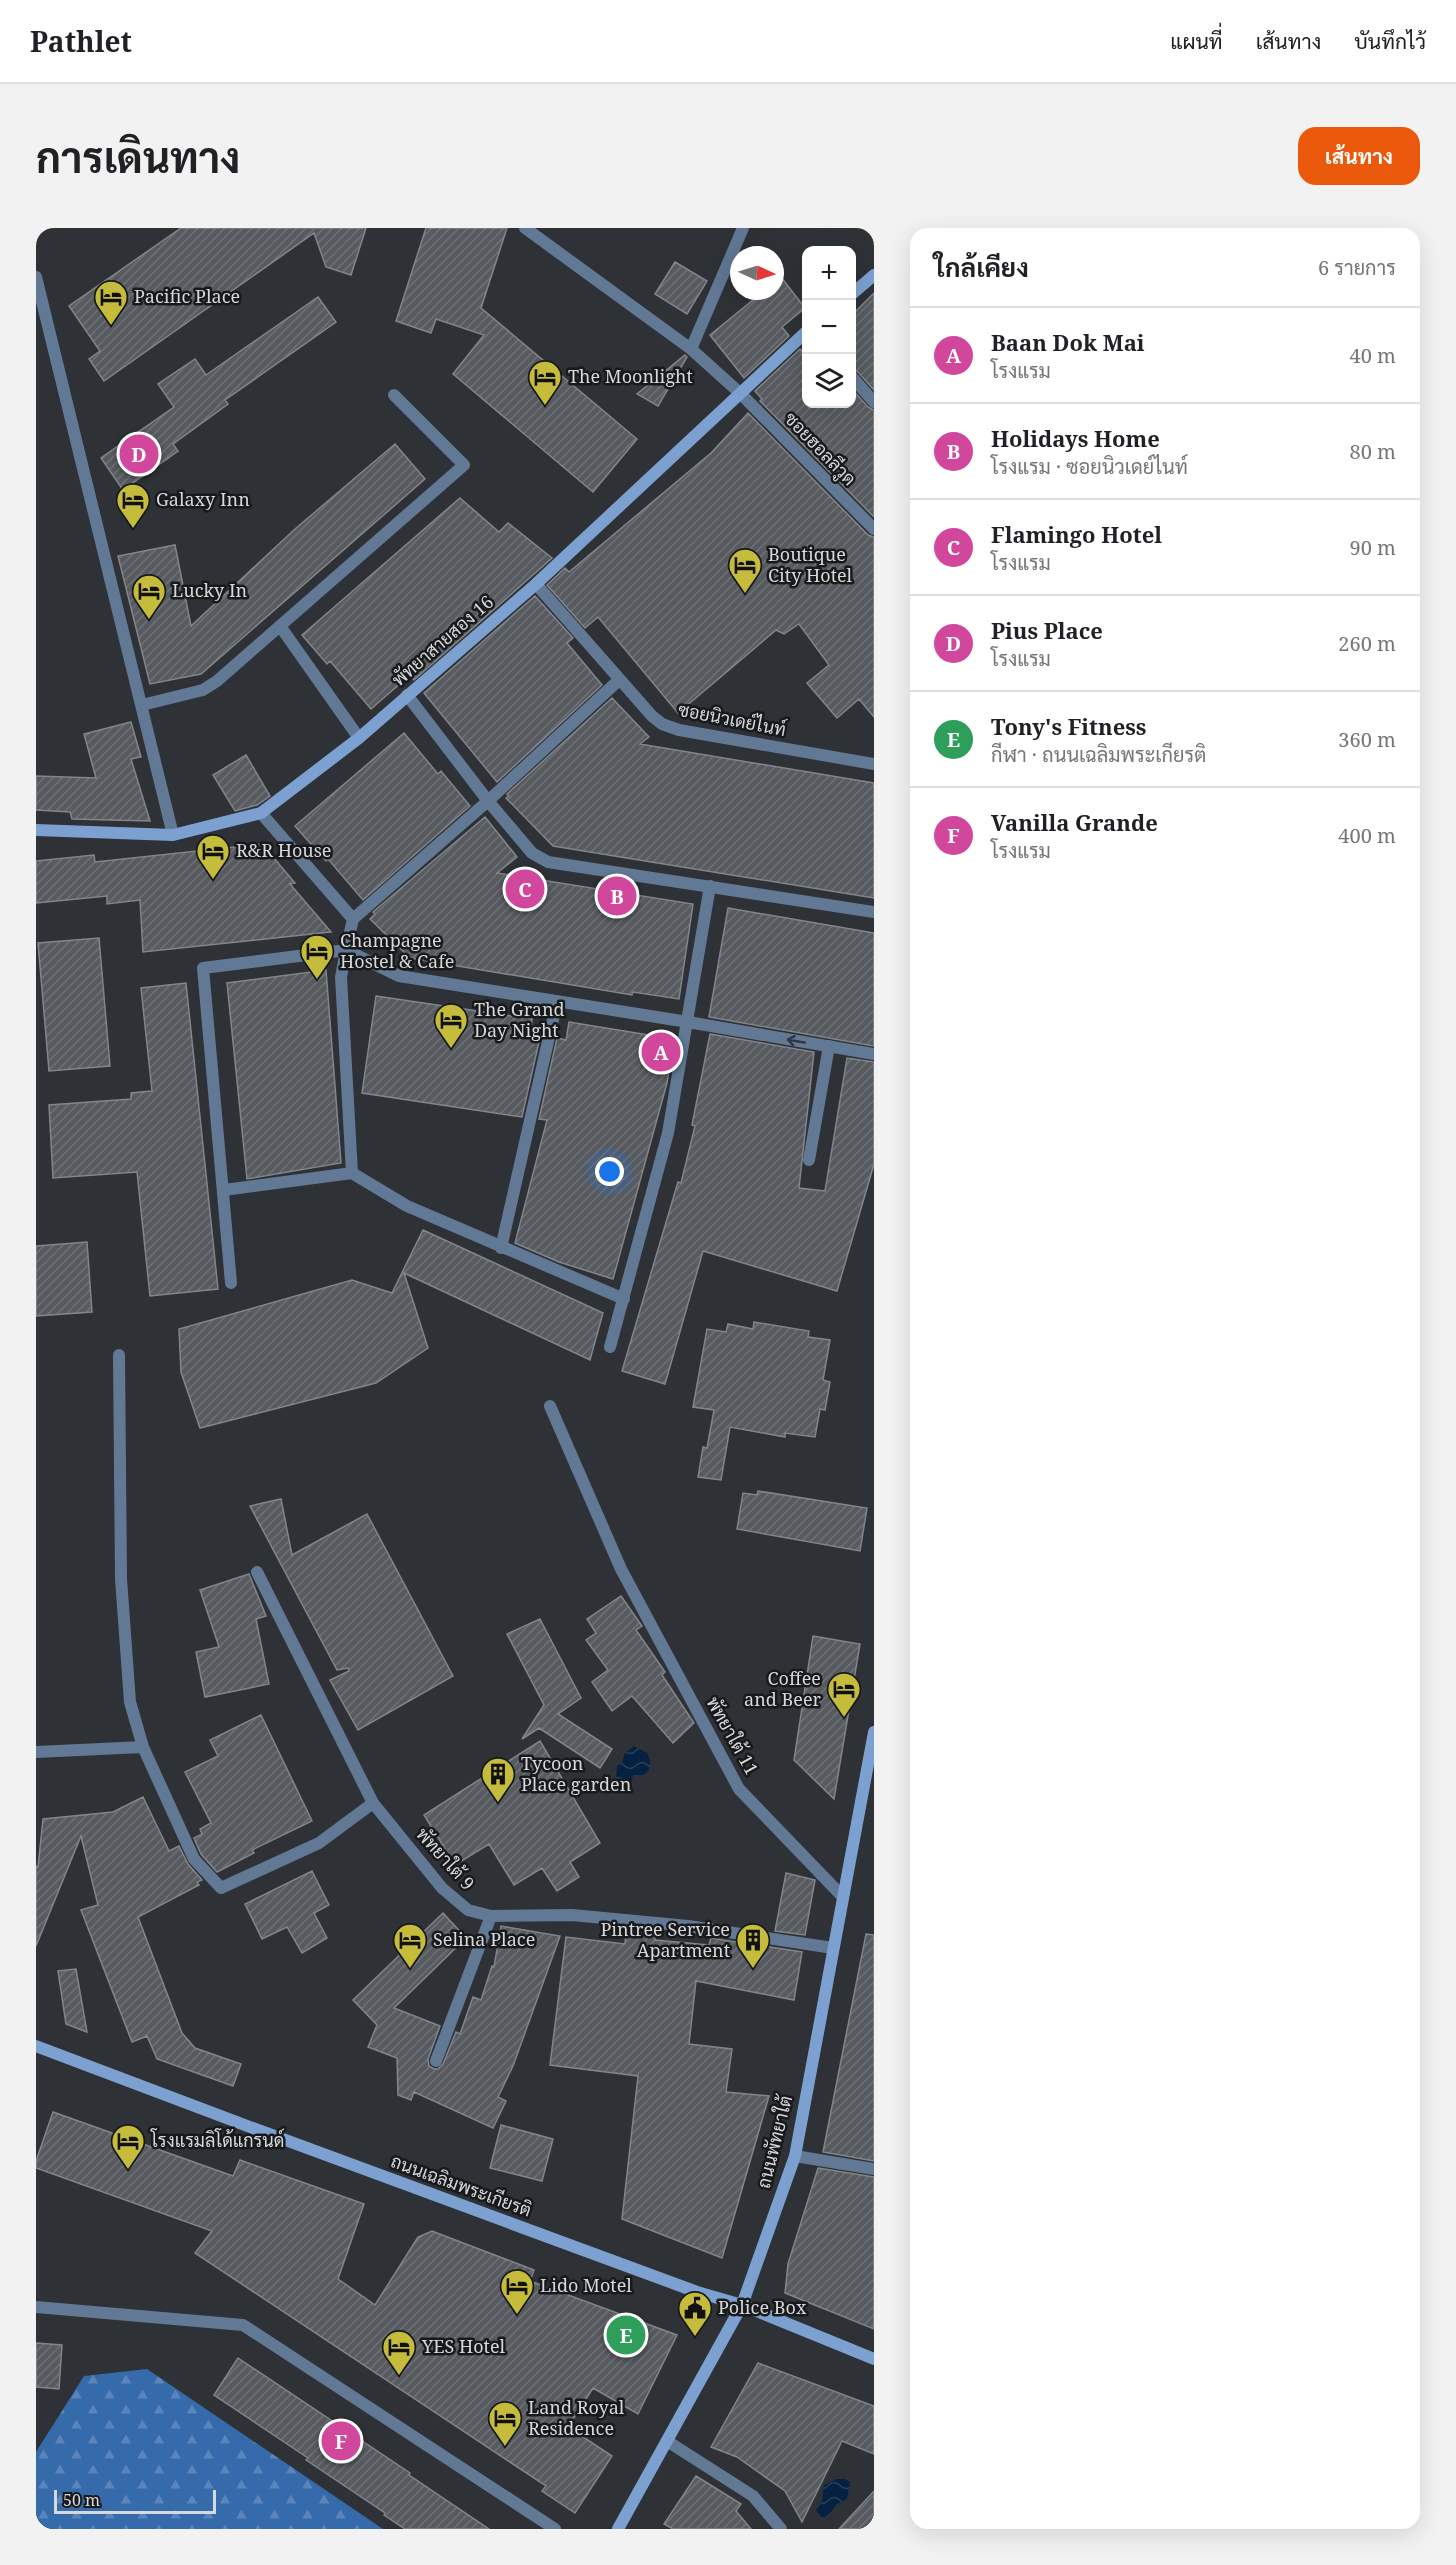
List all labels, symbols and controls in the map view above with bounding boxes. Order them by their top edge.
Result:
text: Pathlet [30,22,132,60]
text: แผนที่ [1170,27,1223,55]
text: เส้นทาง [1256,27,1321,55]
text: บันทึกไว้ [1354,27,1426,55]
button: เส้นทาง [1298,127,1420,185]
text: การเดินทาง [36,128,240,185]
north arrow [730,246,784,300]
map controls [802,246,856,408]
button: + [802,246,856,300]
text: ใกล้เคียง [934,249,1029,285]
text: 6 รายการ [1318,254,1396,281]
hotel icon: Pacific Place [93,279,129,326]
place label: Pacific Place [134,284,240,308]
button: − [802,300,856,354]
text: Baan Dok Mai [991,327,1145,357]
text: A [946,342,961,369]
text: 40 m [1350,342,1396,369]
button: layers [802,354,856,408]
text: โรงแรม [991,357,1051,384]
hotel icon: The Moonlight [527,359,563,406]
place label: The Moonlight [568,364,693,388]
street label: ซอยฮอลลีวูด [778,406,862,492]
text: Holidays Home [991,423,1160,453]
pin: D [120,432,158,476]
text: B [947,438,960,465]
text: 80 m [1350,438,1396,465]
text: โรงแรม · ซอยนิวเดย์ไนท์ [991,453,1188,480]
hotel icon: Galaxy Inn [115,482,151,529]
place label: Galaxy Inn [156,487,250,511]
text: Flamingo Hotel [991,519,1162,549]
text: C [947,534,960,561]
text: 90 m [1350,534,1396,561]
place label: Boutique City Hotel [768,542,853,587]
hotel icon: Boutique City Hotel [727,547,763,594]
text: โรงแรม [991,549,1051,576]
hotel icon: Lucky In [131,573,167,620]
place label: Lucky In [172,578,247,602]
street label: พัทยาสายสอง 16 [386,589,498,691]
text: Pius Place [991,615,1103,645]
text: D [946,630,961,657]
text: 260 m [1338,630,1396,657]
text: โรงแรม [991,645,1051,672]
street label: ซอยนิวเดย์ไนท์ [676,697,788,741]
text: Tony's Fitness [991,711,1146,741]
text: E [947,726,960,753]
text: 360 m [1338,726,1396,753]
text: กีฬา · ถนนเฉลิมพระเกียรติ [991,741,1206,768]
text: Vanilla Grande [991,807,1158,837]
text: F [947,822,960,849]
text: 400 m [1338,822,1396,849]
hotel icon: R&R House [195,833,231,880]
text: โรงแรม [991,837,1051,864]
place label: R&R House [236,838,332,862]
pin: C [506,866,544,912]
pin: B [598,874,636,918]
place label: Champagne Hostel & Cafe [340,928,455,973]
hotel icon: Champagne Hostel & Cafe [299,933,335,980]
place label: The Grand Day Night [474,997,565,1042]
hotel icon: The Grand Day Night [433,1002,469,1049]
pin: A [642,1030,680,1074]
one-way arrow [786,1035,806,1046]
your location [595,1157,624,1186]
place label: Coffee and Beer [744,1666,822,1711]
hotel icon: Coffee and Beer [826,1671,862,1718]
street label: พัทยาใต้ 11 [701,1692,764,1779]
place label: Tycoon Place garden [521,1751,632,1796]
building icon: Tycoon Place garden [480,1756,516,1803]
street label: พัทยาใต้ 9 [411,1822,480,1895]
place label: Pintree Service Apartment [600,1917,730,1962]
hotel icon: Selina Place [392,1922,428,1969]
building icon: Pintree Service Apartment [735,1922,771,1969]
place label: Selina Place [433,1927,535,1951]
street label: ถนนพัทยาใต้ [751,2092,797,2191]
hotel icon: โรงแรมลิโด้แกรนด์ [110,2123,146,2170]
place label: โรงแรมลิโด้แกรนด์ [150,2128,284,2152]
street label: ถนนเฉลิมพระเกียรติ [388,2148,535,2222]
hotel icon: Lido Motel [499,2268,535,2315]
place label: Lido Motel [540,2273,632,2297]
public building icon: Police Box [677,2290,713,2337]
place label: Police Box [718,2295,807,2319]
pin: E [606,2312,646,2358]
hotel icon: YES Hotel [381,2329,417,2376]
place label: YES Hotel [421,2334,506,2358]
place label: Land Royal Residence [528,2395,625,2440]
hotel icon: Land Royal Residence [487,2400,523,2447]
pin: F [322,2418,360,2464]
scale bar [54,2487,216,2514]
text: 50 m [63,2489,100,2511]

